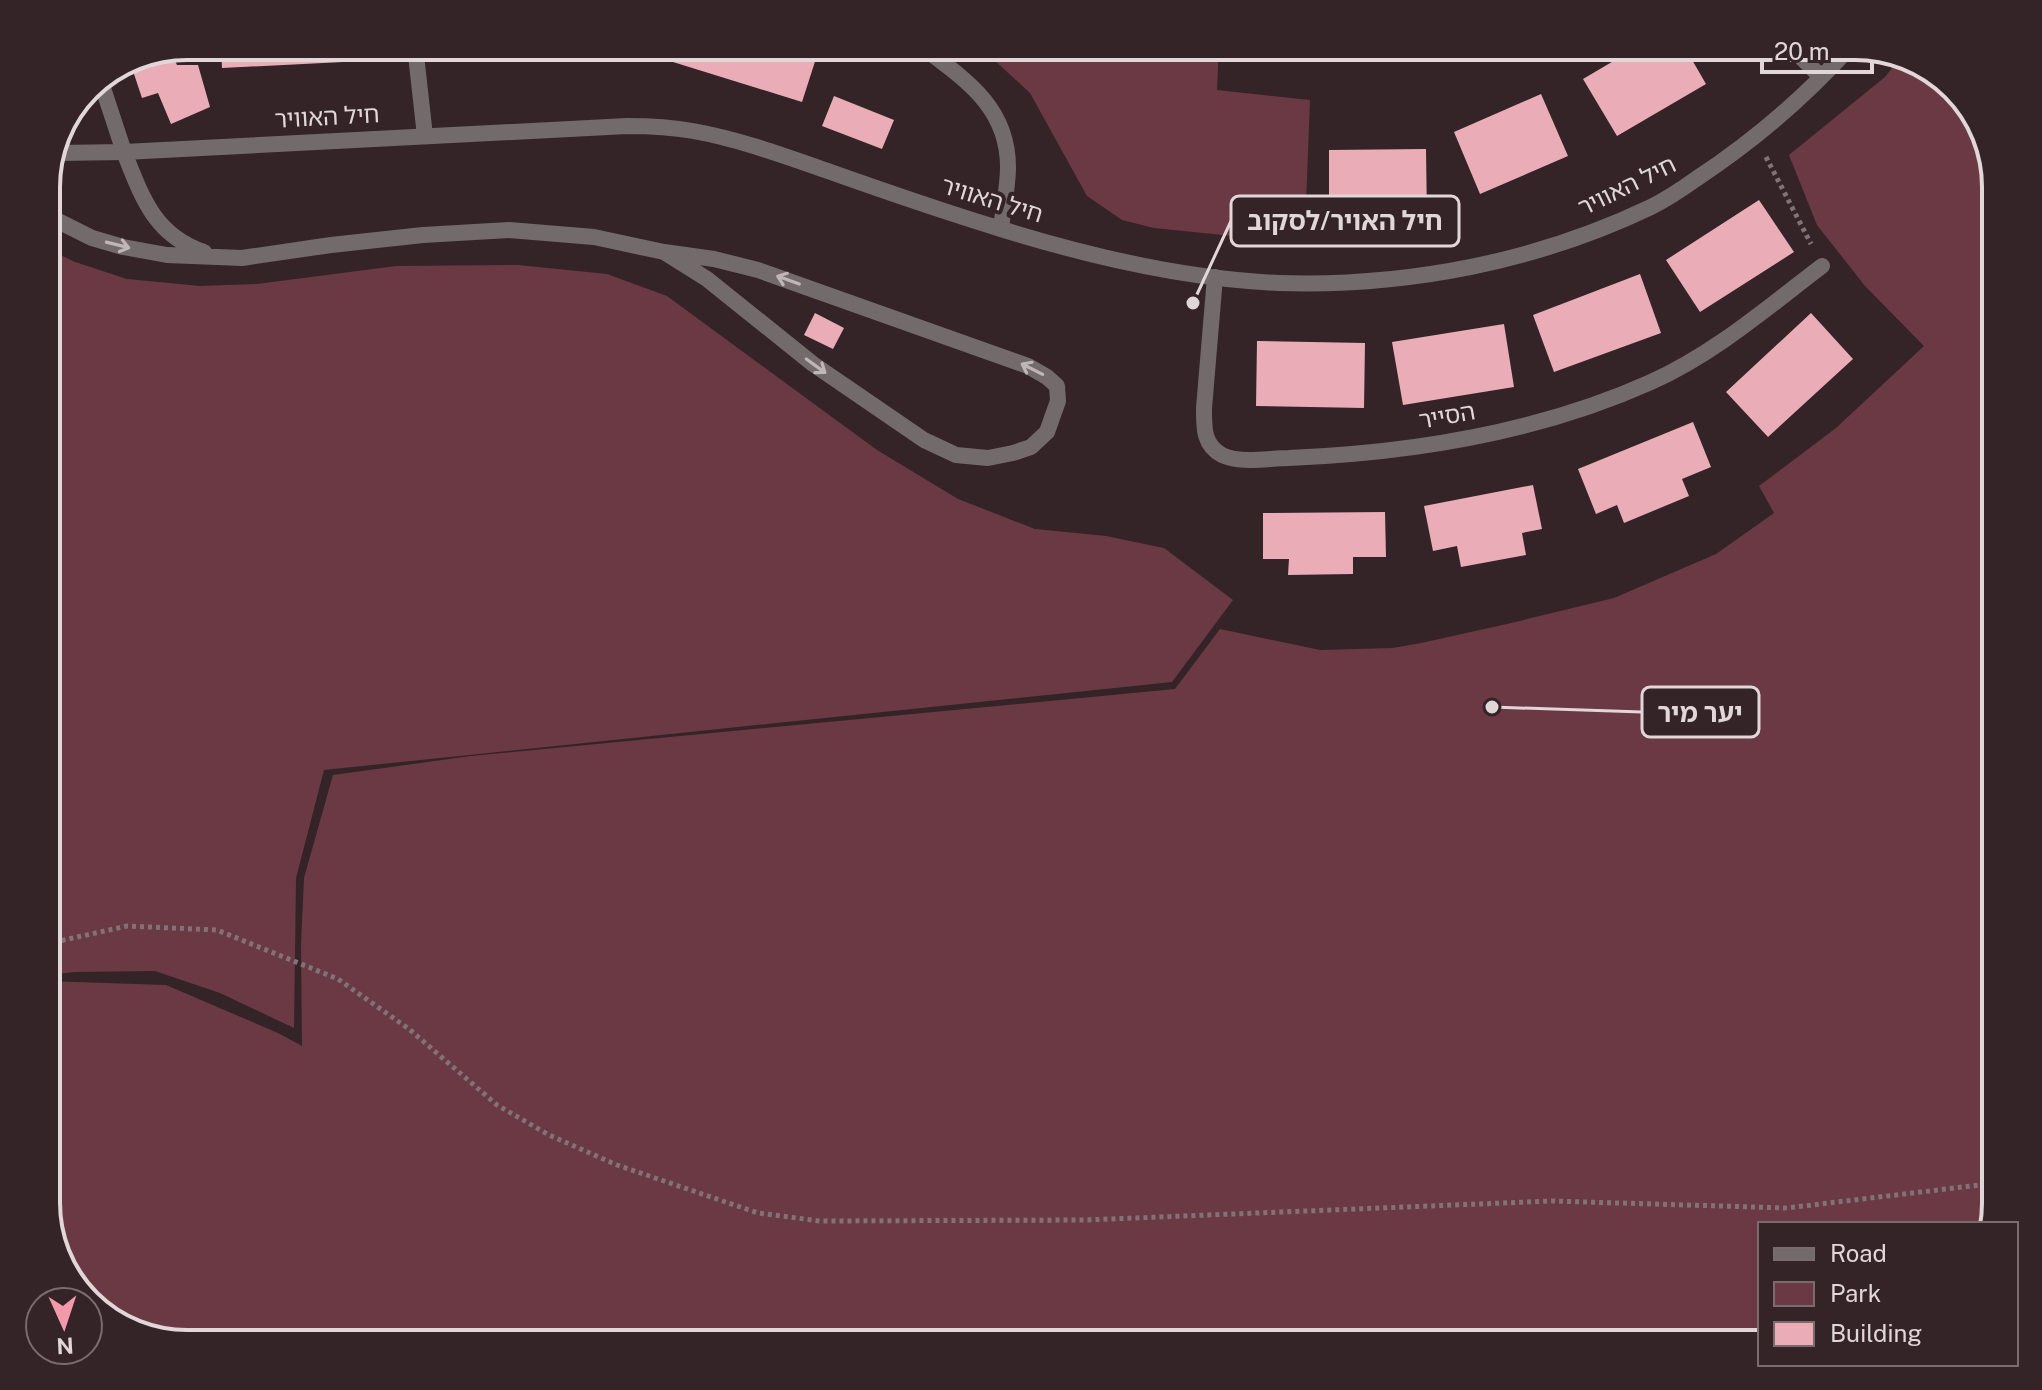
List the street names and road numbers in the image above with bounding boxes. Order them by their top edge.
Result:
street label: חיל האוויר [274,99,380,133]
street label: חיל האוויר [1573,149,1680,221]
street label: חיל האוויר [938,170,1047,228]
street label: הסייר [1416,396,1477,434]

